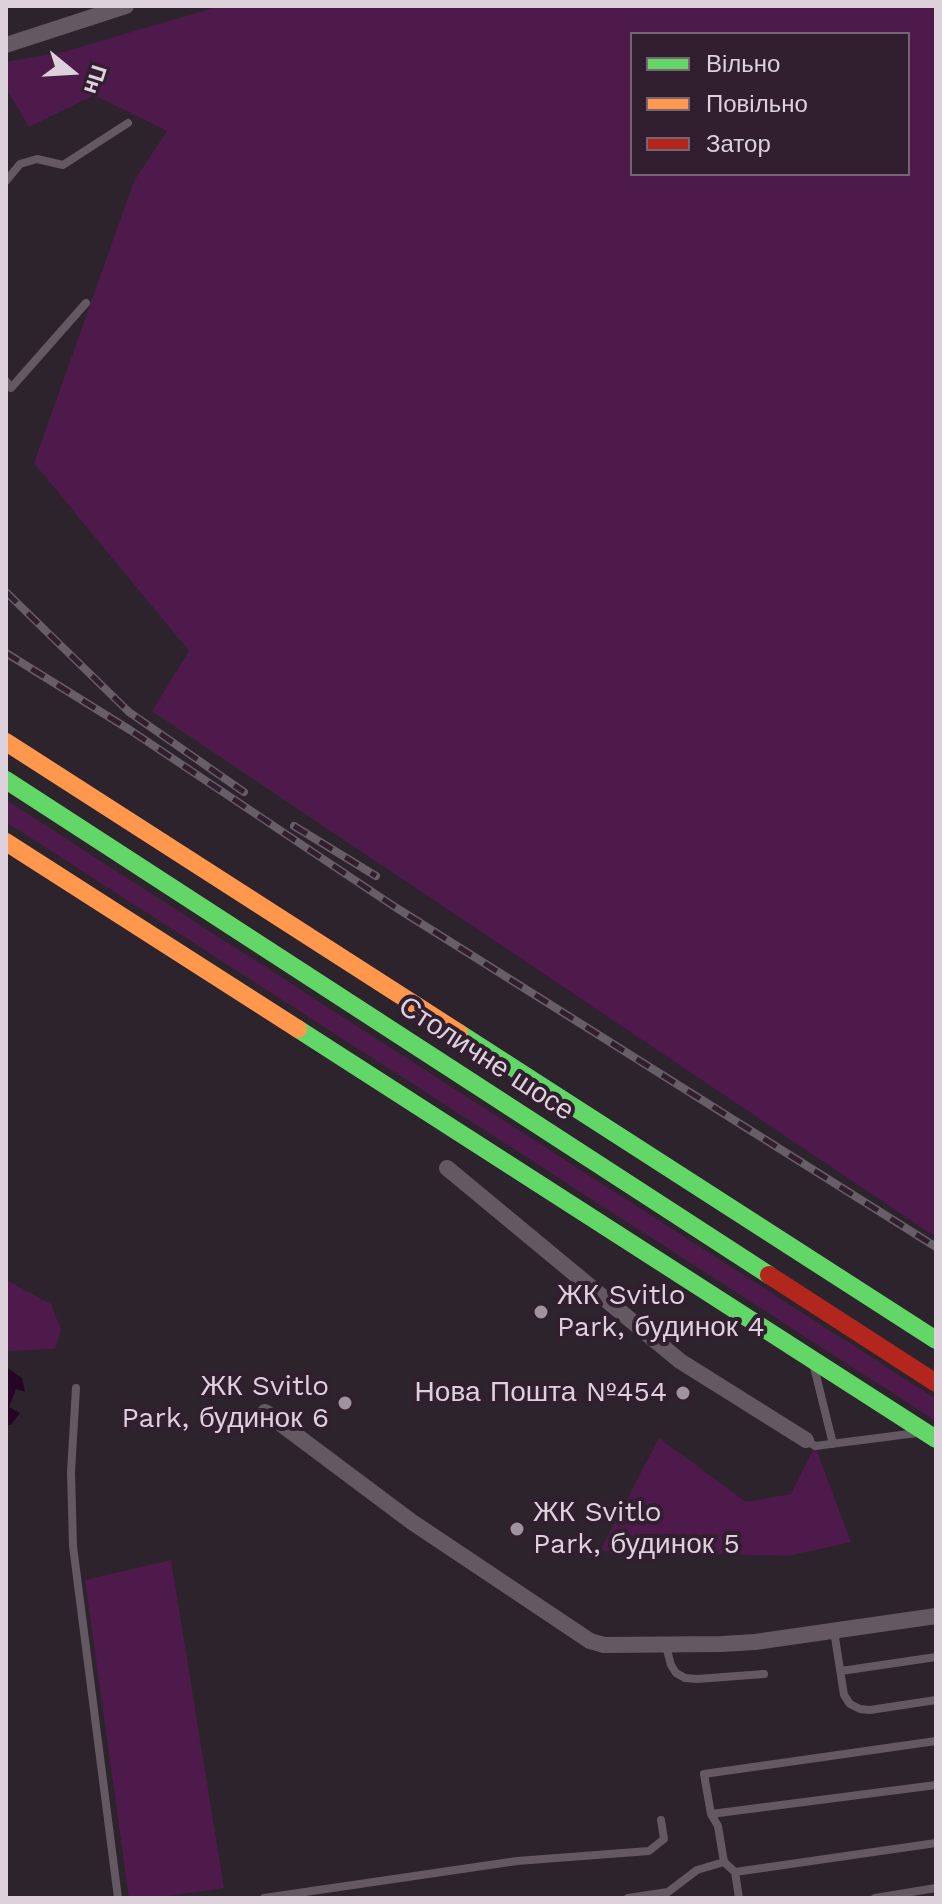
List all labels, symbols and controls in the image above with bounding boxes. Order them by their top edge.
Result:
north arrow [32,32,112,112]
legend [630,32,910,176]
text: Вільно [706,50,780,78]
text: Пн [79,62,112,97]
text: Повільно [706,90,808,118]
text: Затор [706,130,771,158]
street label: Столичне шосе [392,990,580,1128]
place label: ЖК Svitlo Park, будинок 4 [557,1279,765,1345]
marker: ЖК Svitlo Park, будинок 4 [532,1303,550,1321]
place label: ЖК Svitlo Park, будинок 6 [121,1370,329,1436]
place label: Нова Пошта №454 [415,1376,667,1410]
marker: Нова Пошта №454 [674,1384,692,1402]
marker: ЖК Svitlo Park, будинок 6 [336,1394,354,1412]
place label: ЖК Svitlo Park, будинок 5 [533,1496,740,1562]
marker: ЖК Svitlo Park, будинок 5 [508,1520,526,1538]

